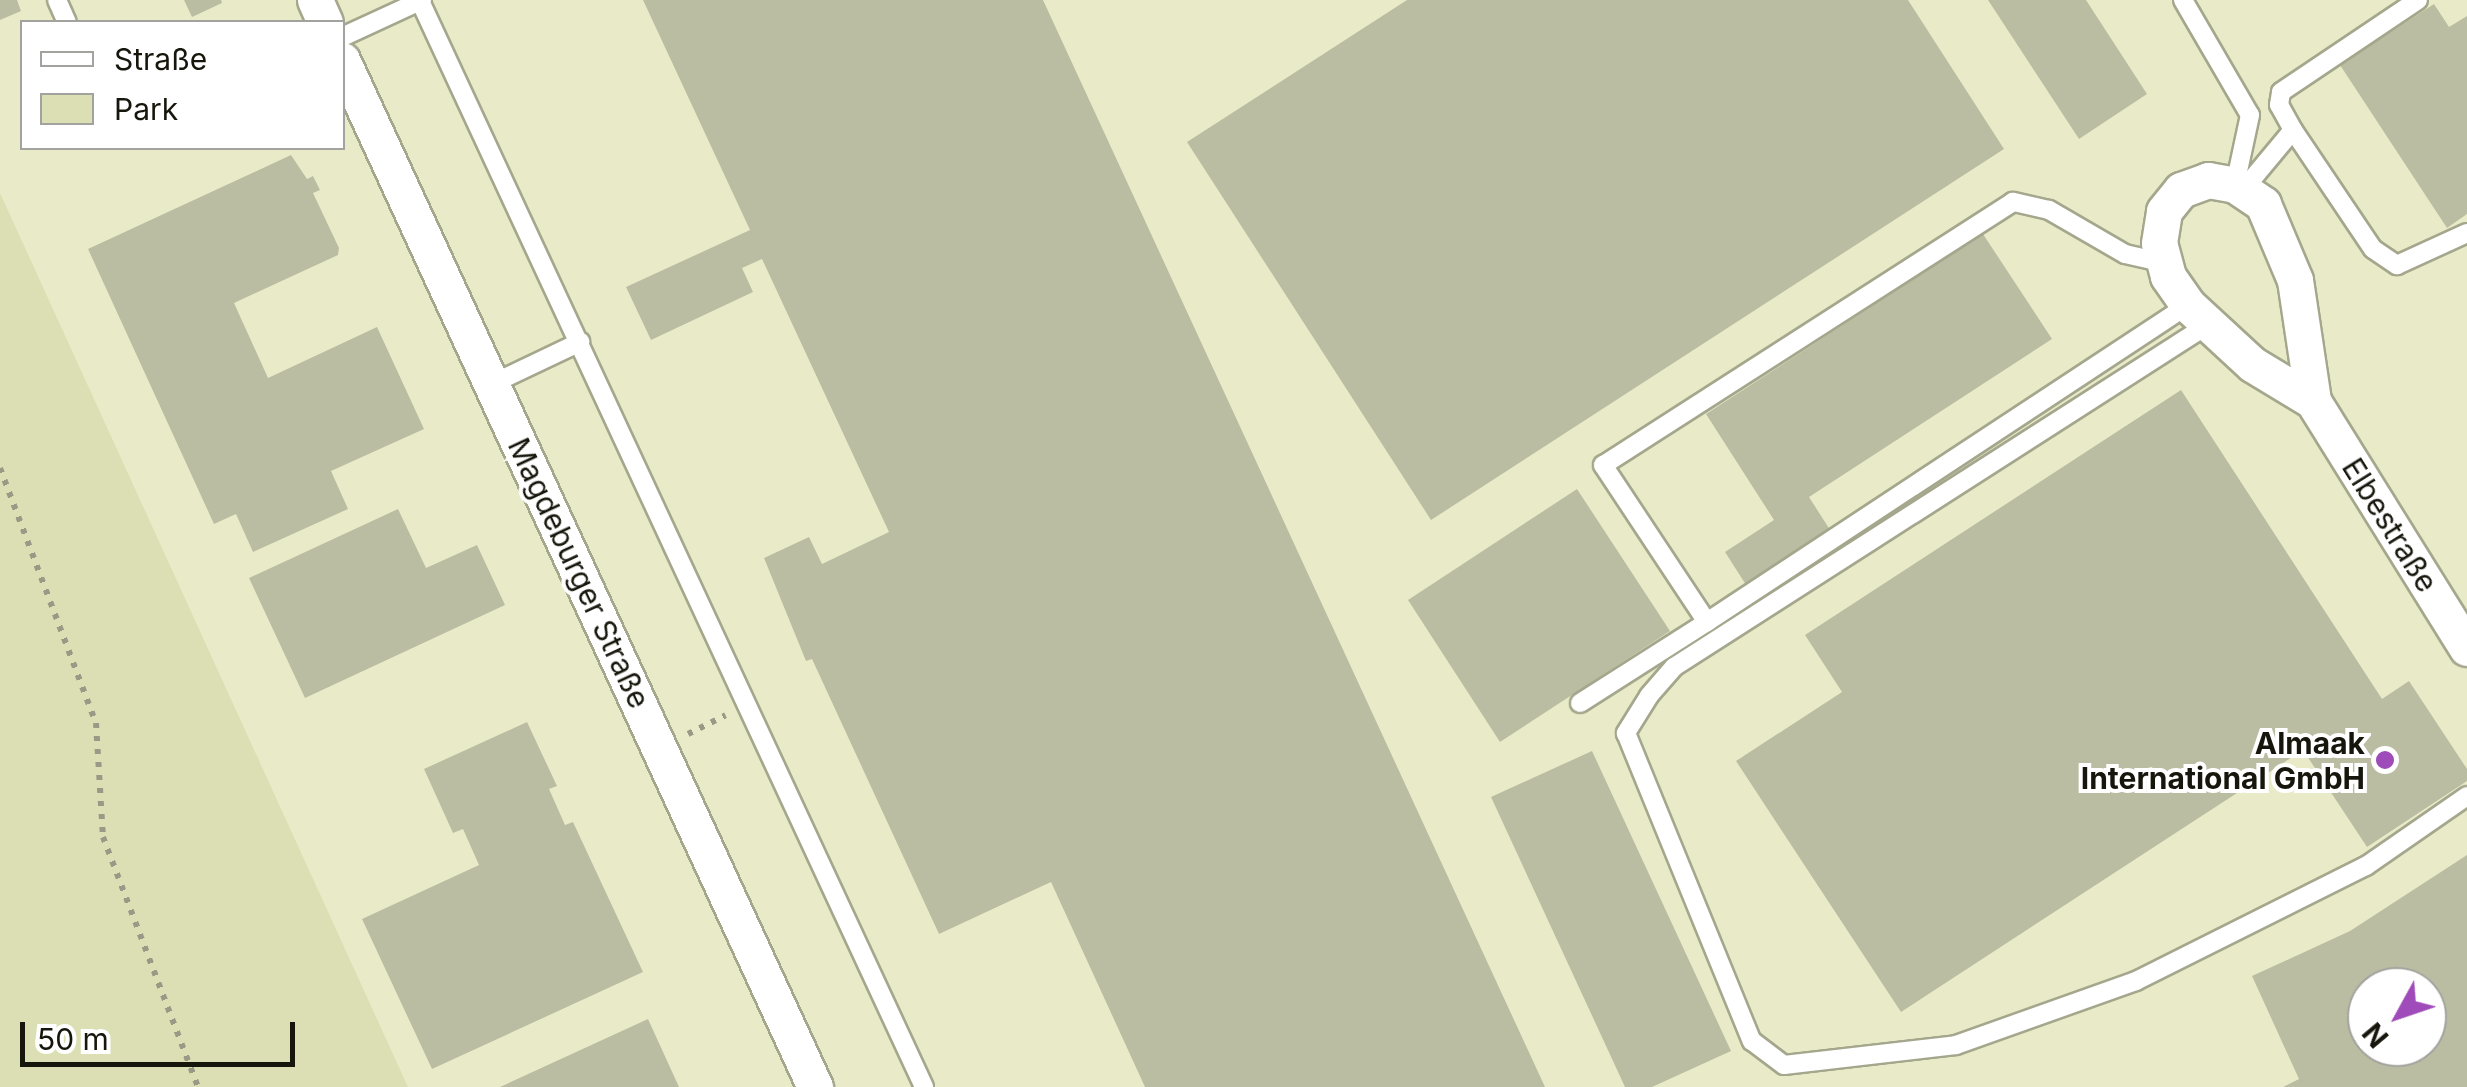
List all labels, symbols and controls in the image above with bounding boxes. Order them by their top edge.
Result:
legend [20,20,345,150]
text: Straße [114,41,207,77]
text: Park [114,91,178,127]
street label: Magdeburger Straße [501,432,657,714]
street label: Elbestraße [2335,451,2445,599]
place label: Almaak International GmbH [2081,725,2365,796]
marker: Almaak International GmbH [2374,749,2396,771]
north arrow [2347,967,2447,1067]
scale bar [25,1002,300,1064]
text: N [2356,1016,2395,1054]
text: 50 m [37,1021,109,1057]

